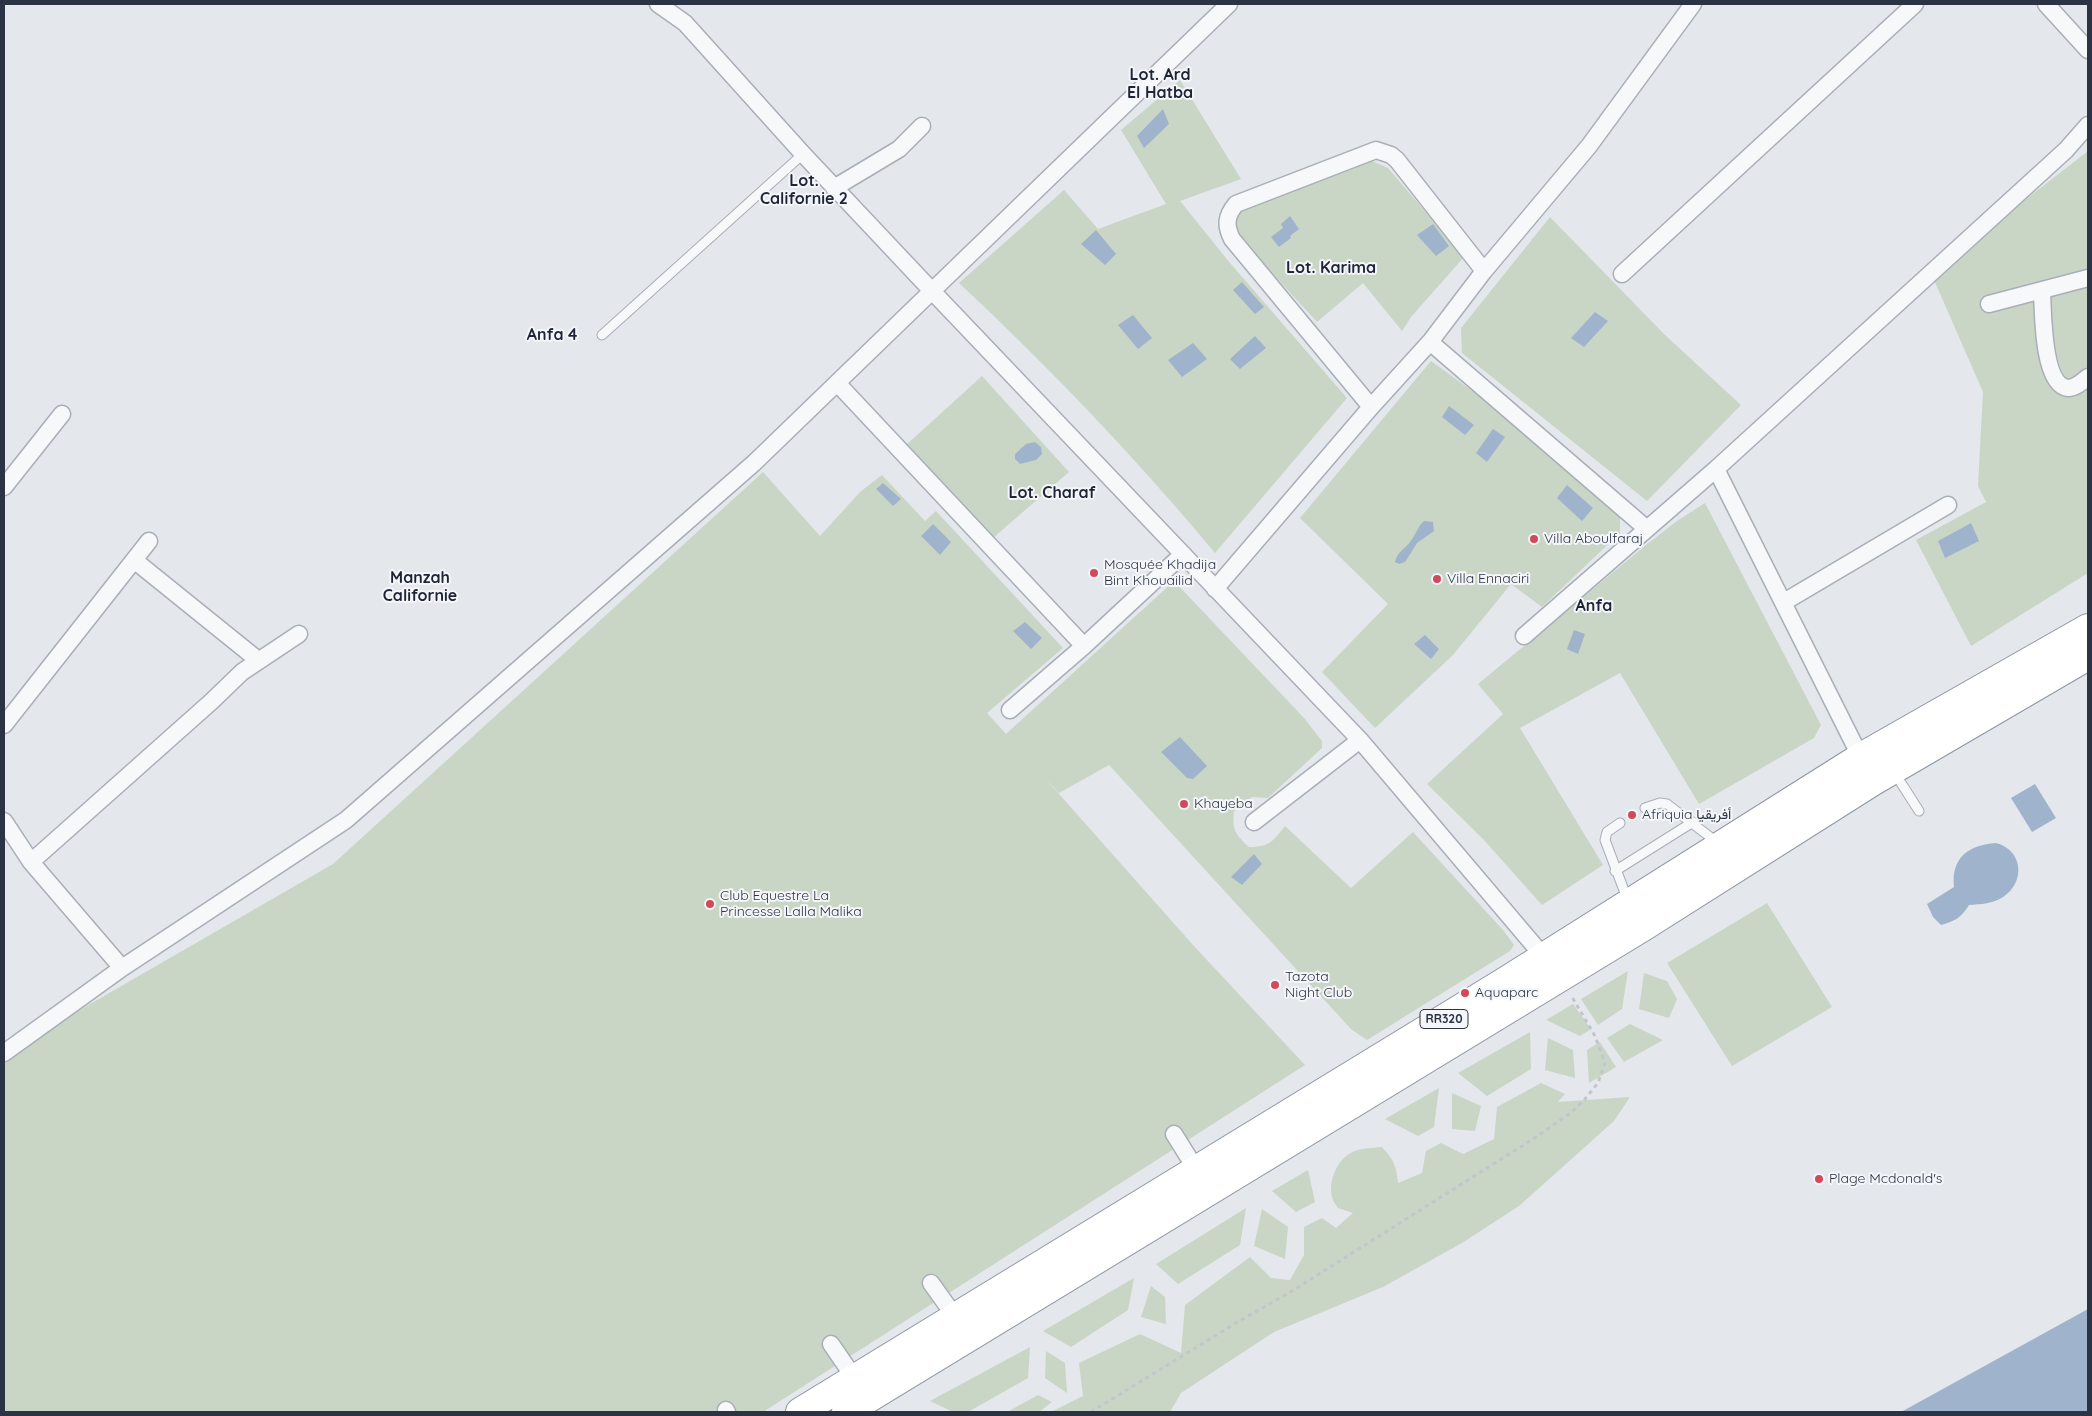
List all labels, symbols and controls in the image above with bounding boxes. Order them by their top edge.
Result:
district label: Lot. Ard El Hatba [1127,65,1193,103]
district label: Lot. Californie 2 [760,171,848,209]
district label: Lot. Karima [1286,258,1376,278]
district label: Anfa 4 [527,325,577,345]
district label: Lot. Charaf [1008,483,1096,503]
place label: Villa Aboulfaraj [1544,531,1643,547]
marker: Villa Aboulfaraj [1528,533,1540,545]
place label: Mosquée Khadija Bint Khouailid [1104,557,1216,590]
marker: Mosquée Khadija Bint Khouailid [1088,567,1100,579]
district label: Manzah Californie [383,568,457,606]
place label: Villa Ennaciri [1447,571,1529,587]
marker: Villa Ennaciri [1431,573,1443,585]
district label: Anfa [1576,596,1612,616]
place label: Khayeba [1194,796,1253,812]
marker: Khayeba [1178,798,1190,810]
place label: Afriquia أفريقيا [1642,807,1731,823]
marker: Afriquia أفريقيا [1626,809,1638,821]
place label: Club Equestre La Princesse Lalla Malika [720,888,862,920]
marker: Club Equestre La Princesse Lalla Malika [704,898,716,910]
place label: Tazota Night Club [1285,969,1352,1002]
marker: Tazota Night Club [1269,979,1281,991]
place label: Aquaparc [1475,985,1538,1001]
marker: Aquaparc [1459,987,1471,999]
road number: RR320 [1420,1010,1468,1028]
place label: Plage Mcdonald's [1829,1171,1942,1187]
marker: Plage Mcdonald's [1813,1173,1825,1185]

